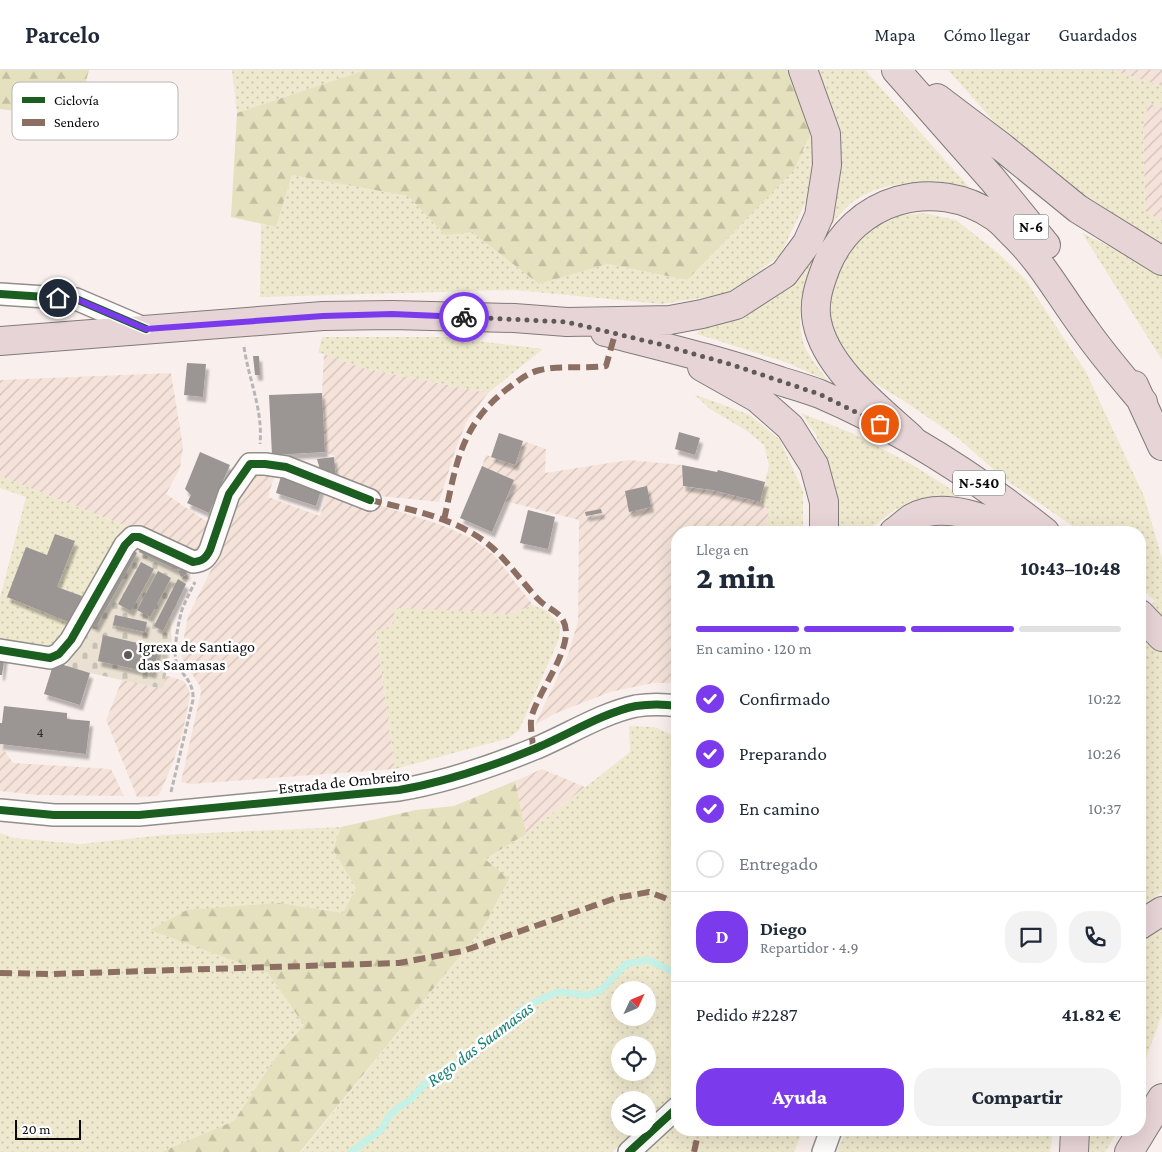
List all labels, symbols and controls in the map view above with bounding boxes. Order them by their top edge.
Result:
text: Parcelo [25,21,100,48]
text: Mapa [874,25,915,45]
text: Cómo llegar [943,25,1030,45]
text: Guardados [1058,25,1137,45]
legend [12,82,178,140]
text: Ciclovía [54,92,99,108]
text: Sendero [54,114,99,130]
road number: N-6 [1014,214,1048,240]
pin [37,277,79,319]
icon: home [44,284,72,312]
courier [439,292,489,342]
icon: bike [450,303,478,331]
pin [859,403,901,445]
icon: bag [866,410,894,438]
road number: N-540 [953,470,1005,496]
text: Llega en [696,541,749,558]
text: 10:43–10:48 [1020,558,1121,579]
text: 2 min [696,559,775,595]
place label: Igrexa de Santiago das Saamasas [138,638,255,673]
text: En camino · 120 m [696,640,812,657]
marker: Igrexa de Santiago das Saamasas [122,649,134,661]
icon: check [696,685,724,713]
text: Confirmado [739,688,830,709]
text: 10:22 [1088,690,1121,707]
house number: 4 [36,724,44,740]
icon: check [696,740,724,768]
text: Preparando [739,743,827,764]
text: 10:26 [1087,745,1121,762]
street label: Estrada de Ombreiro [278,766,411,797]
icon: check [696,795,724,823]
text: En camino [739,798,820,819]
text: 10:37 [1088,800,1121,817]
text: Entregado [739,853,818,874]
button: chat [1005,911,1057,963]
button: phone [1069,911,1121,963]
text: Diego [760,918,807,939]
text: D [715,926,729,947]
text: Repartidor · 4.9 [760,939,859,956]
north arrow [611,981,656,1026]
map controls [611,981,656,1136]
water label: Rego das Saamasas [423,997,537,1091]
text: Pedido #2287 [696,1004,797,1025]
text: 41.82 € [1062,1004,1121,1025]
button: locate [611,1036,656,1081]
button: Ayuda [696,1068,904,1126]
button: Compartir [914,1068,1121,1126]
button: layers [611,1091,656,1136]
scale bar [15,1117,81,1140]
text: 20 m [22,1121,50,1137]

